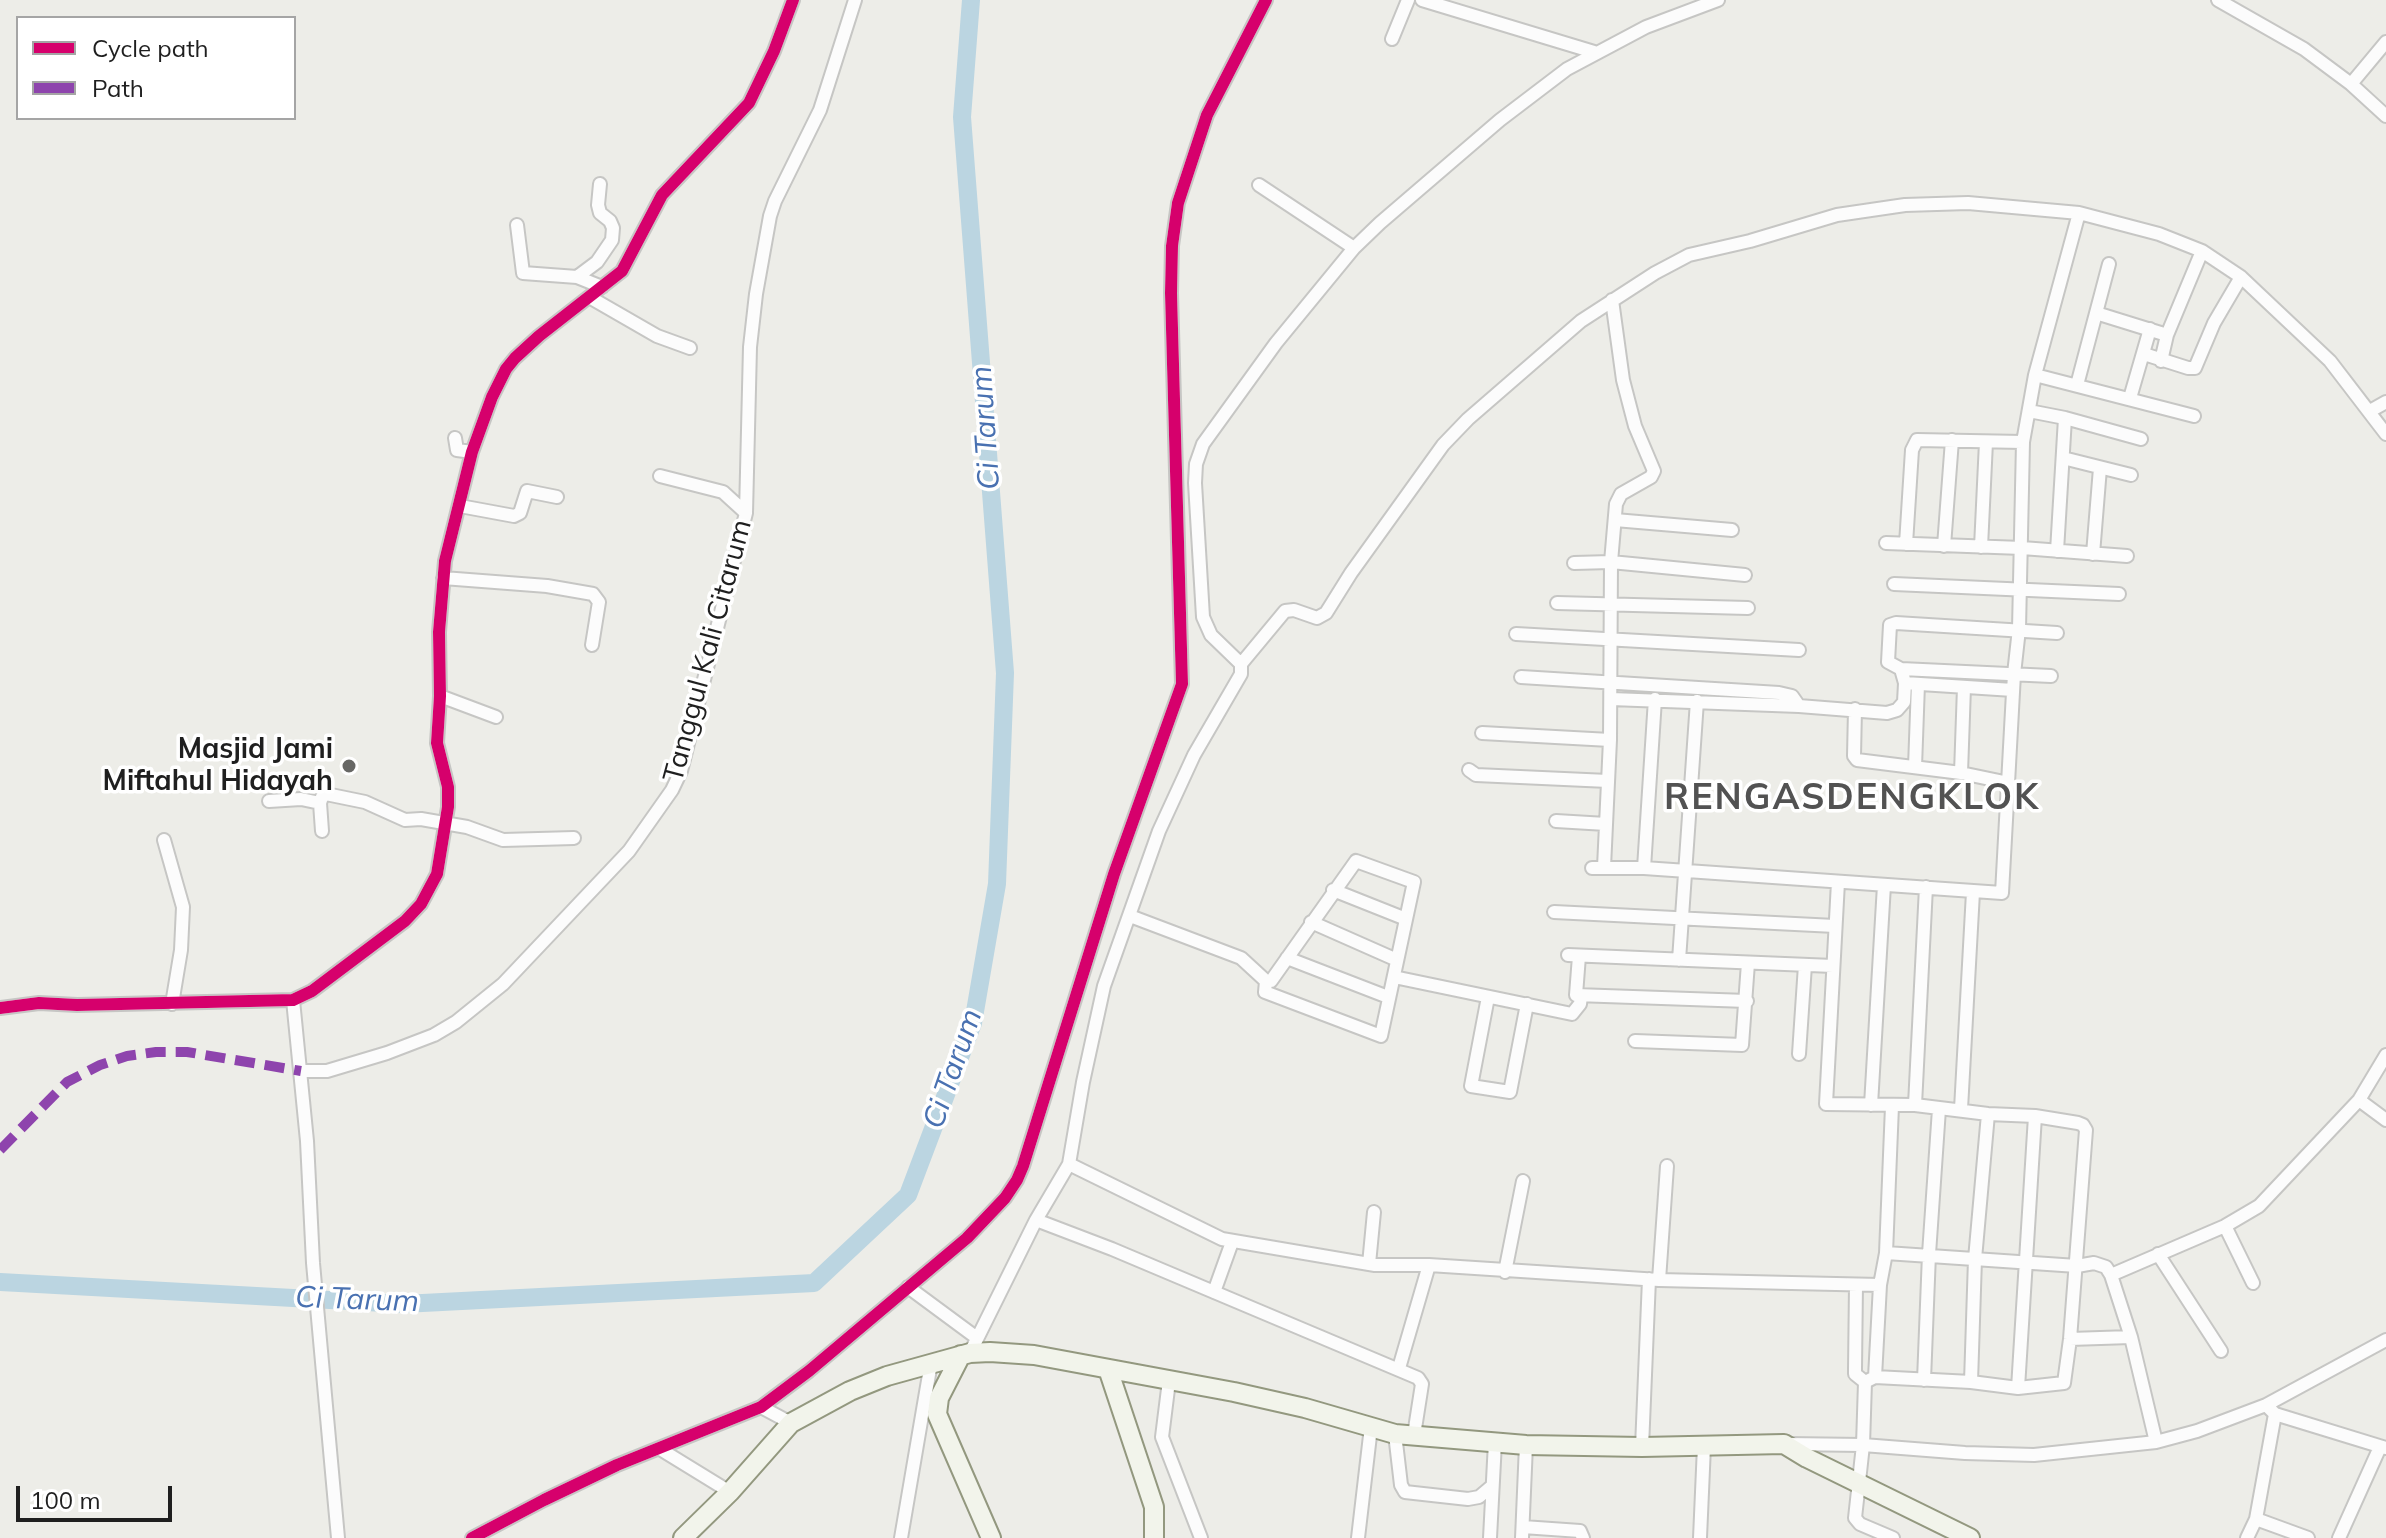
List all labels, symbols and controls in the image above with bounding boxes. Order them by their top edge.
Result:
legend [16,16,296,120]
text: Cycle path [92,33,209,63]
text: Path [92,73,144,103]
water label: Ci Tarum [964,365,1008,491]
street label: Tanggul Kali Citarum [657,516,759,786]
place label: Masjid Jami Miftahul Hidayah [103,733,333,799]
marker: Masjid Jami Miftahul Hidayah [340,757,358,775]
district label: RENGASDENGKLOK [1664,776,2040,820]
water label: Ci Tarum [916,1005,990,1133]
water label: Ci Tarum [294,1280,420,1320]
scale bar [20,1470,176,1520]
text: 100 m [30,1485,101,1515]

